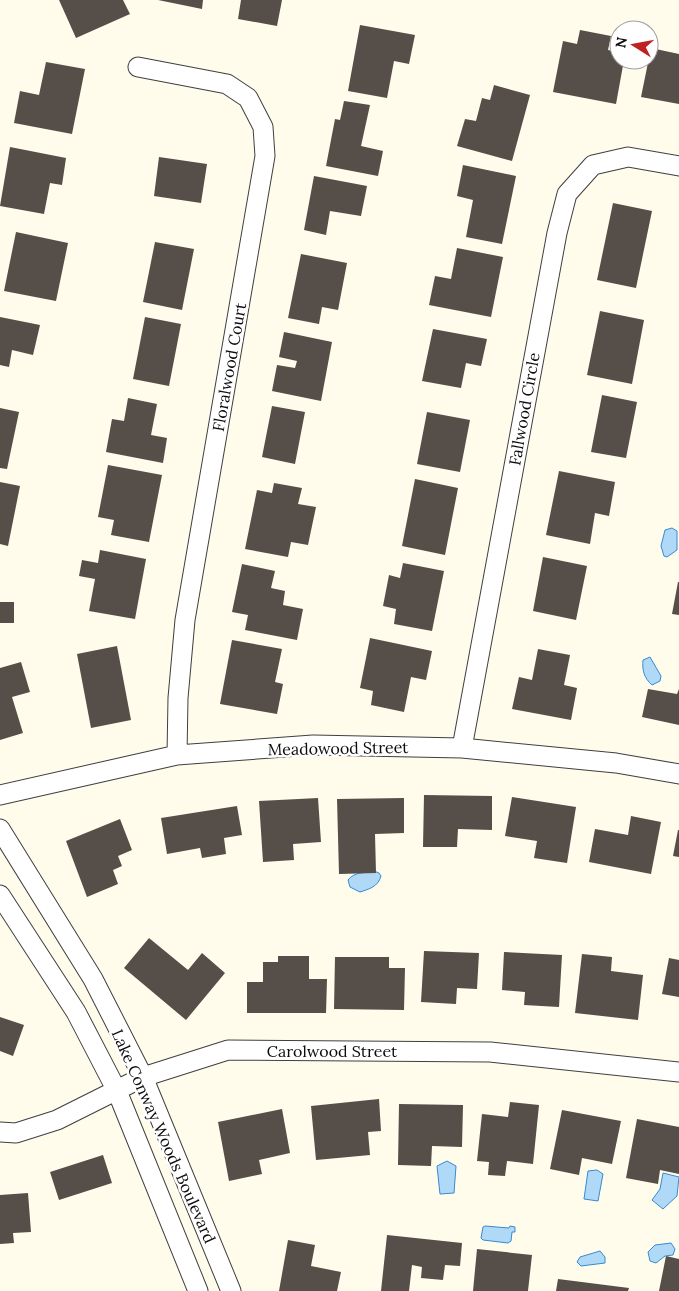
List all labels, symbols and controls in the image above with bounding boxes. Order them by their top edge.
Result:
north arrow [609,20,659,70]
text: N [611,35,631,50]
street label: Floralwood Court [208,300,250,433]
street label: Fallwood Circle [504,351,544,467]
street label: Meadowood Street [267,737,409,759]
street label: Lake Conway Woods Boulevard [108,1026,221,1247]
street label: Carolwood Street [267,1041,398,1061]

